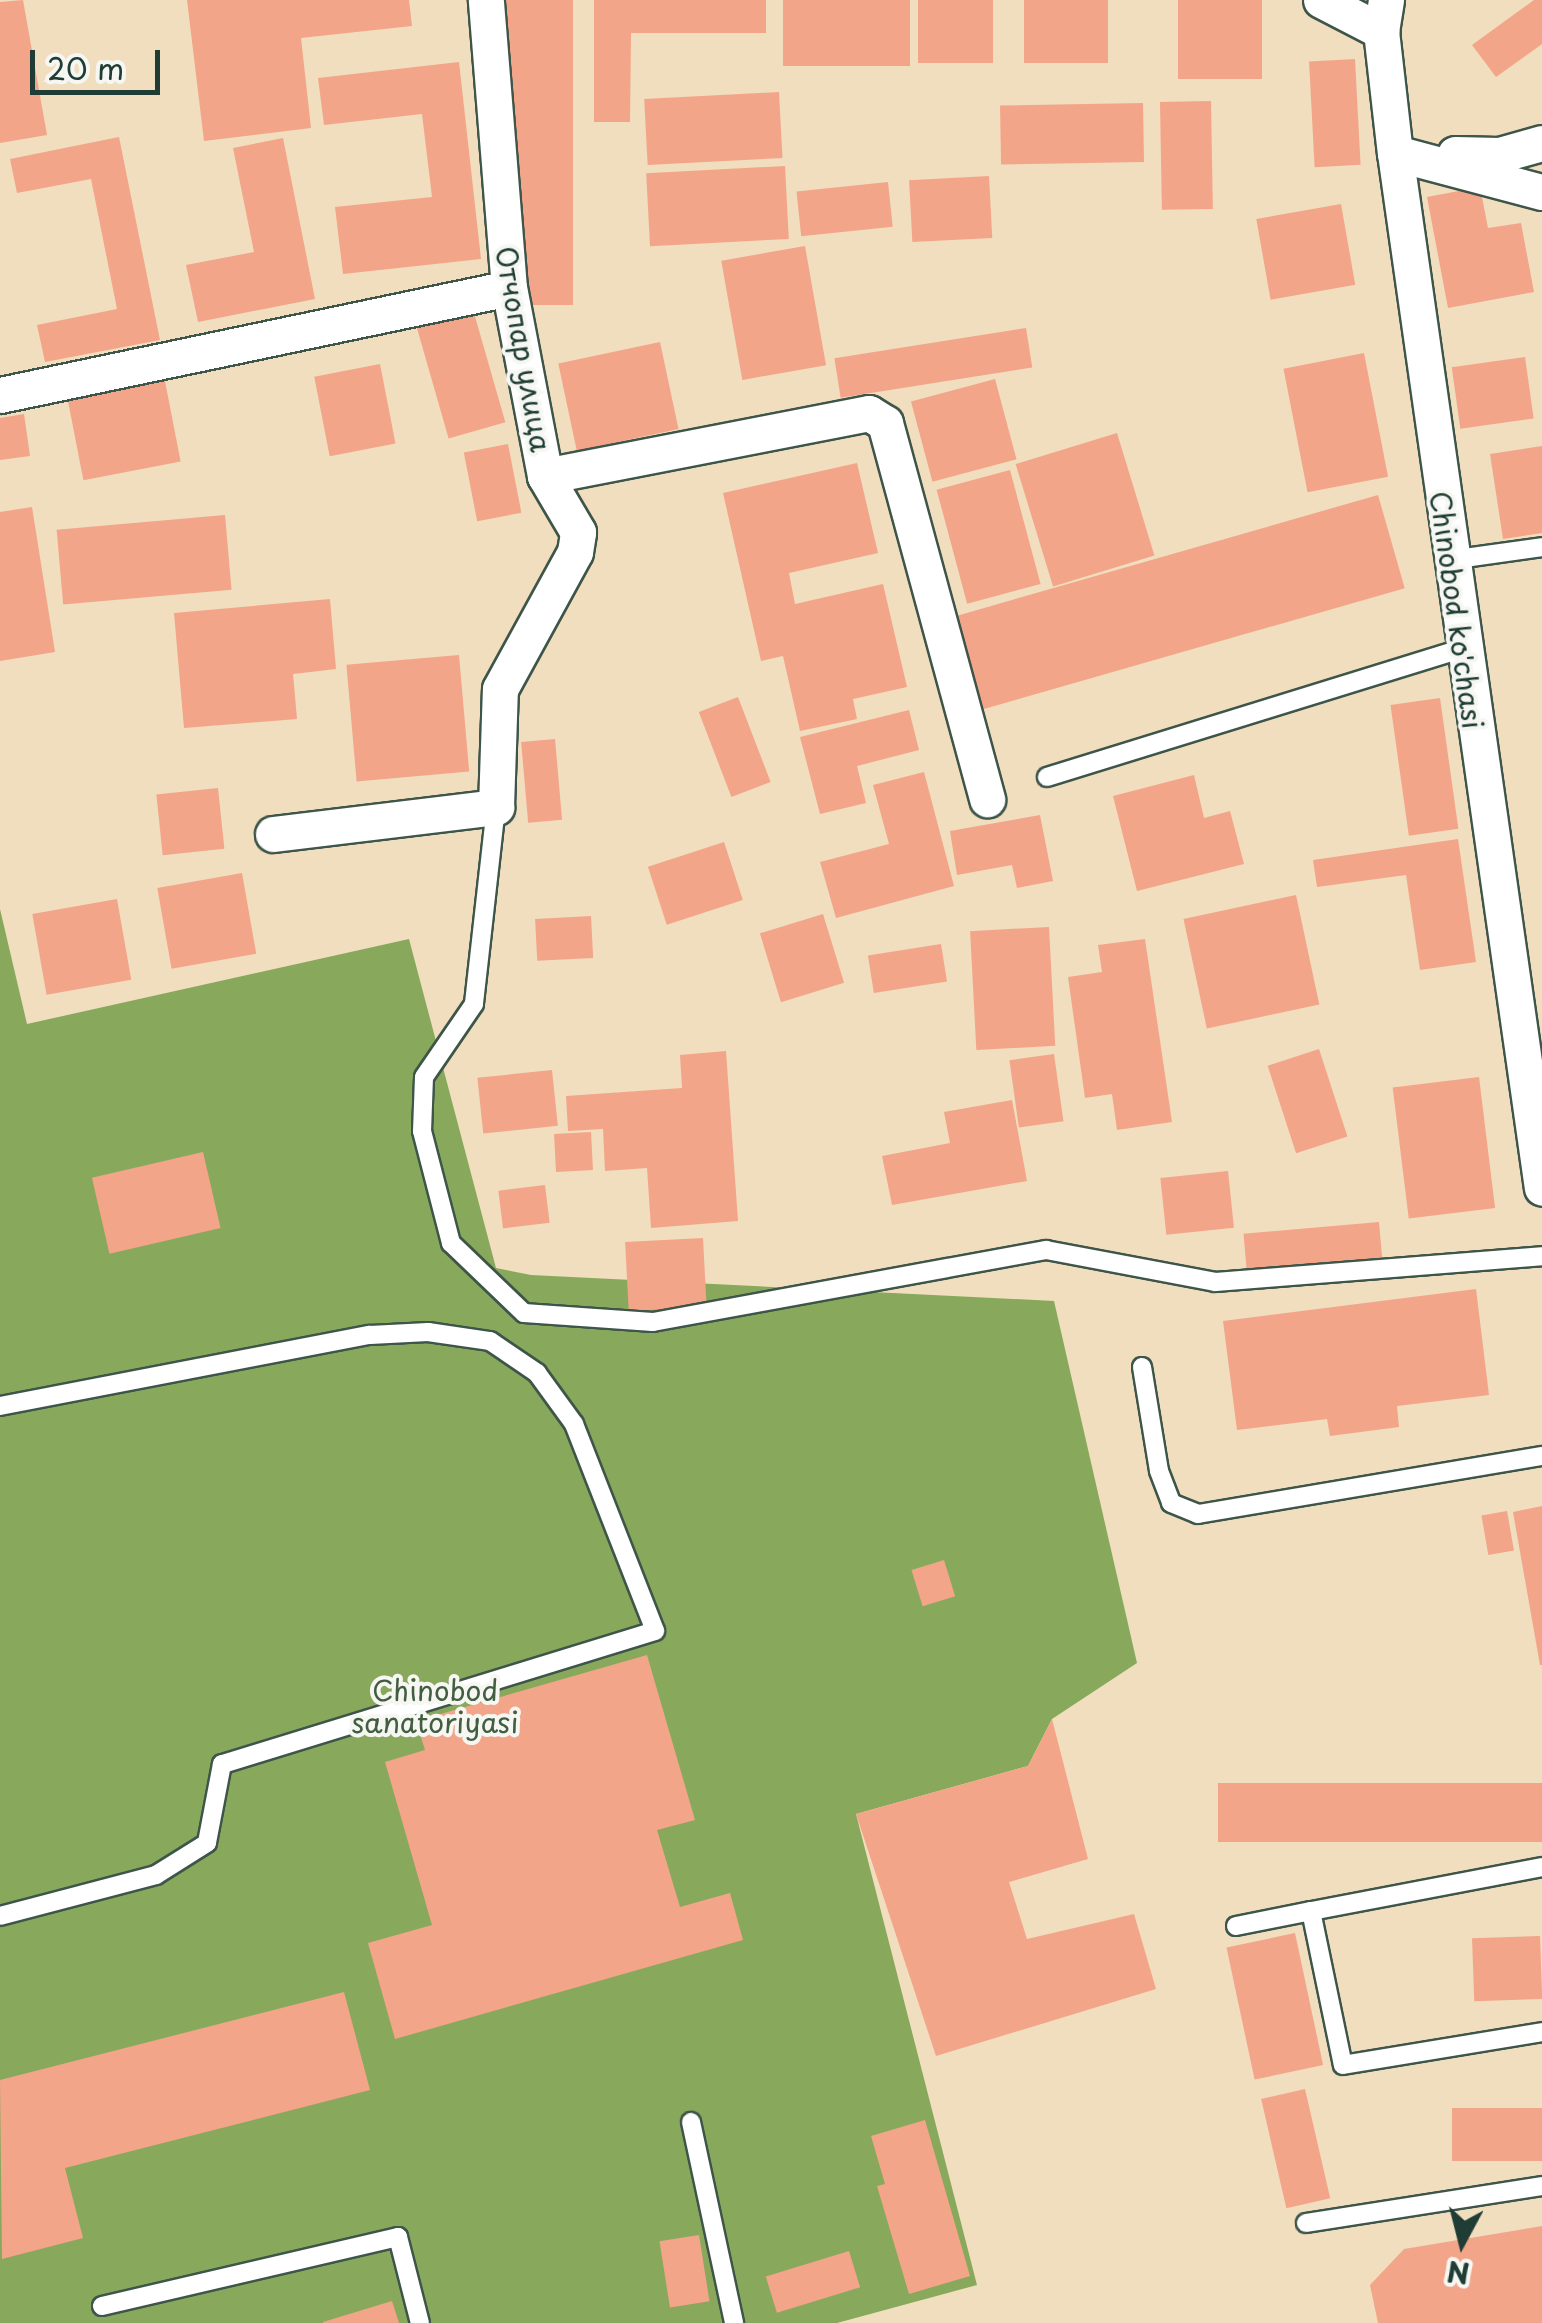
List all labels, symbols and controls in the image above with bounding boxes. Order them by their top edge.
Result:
scale bar [35,30,165,92]
text: 20 m [47,45,124,90]
street label: Отчопар улица [489,242,559,456]
street label: Chinobod ko'chasi [1424,488,1490,732]
park label: Chinobod sanatoriyasi [351,1673,519,1739]
north arrow [1412,2193,1512,2293]
text: N [1445,2251,1472,2296]

